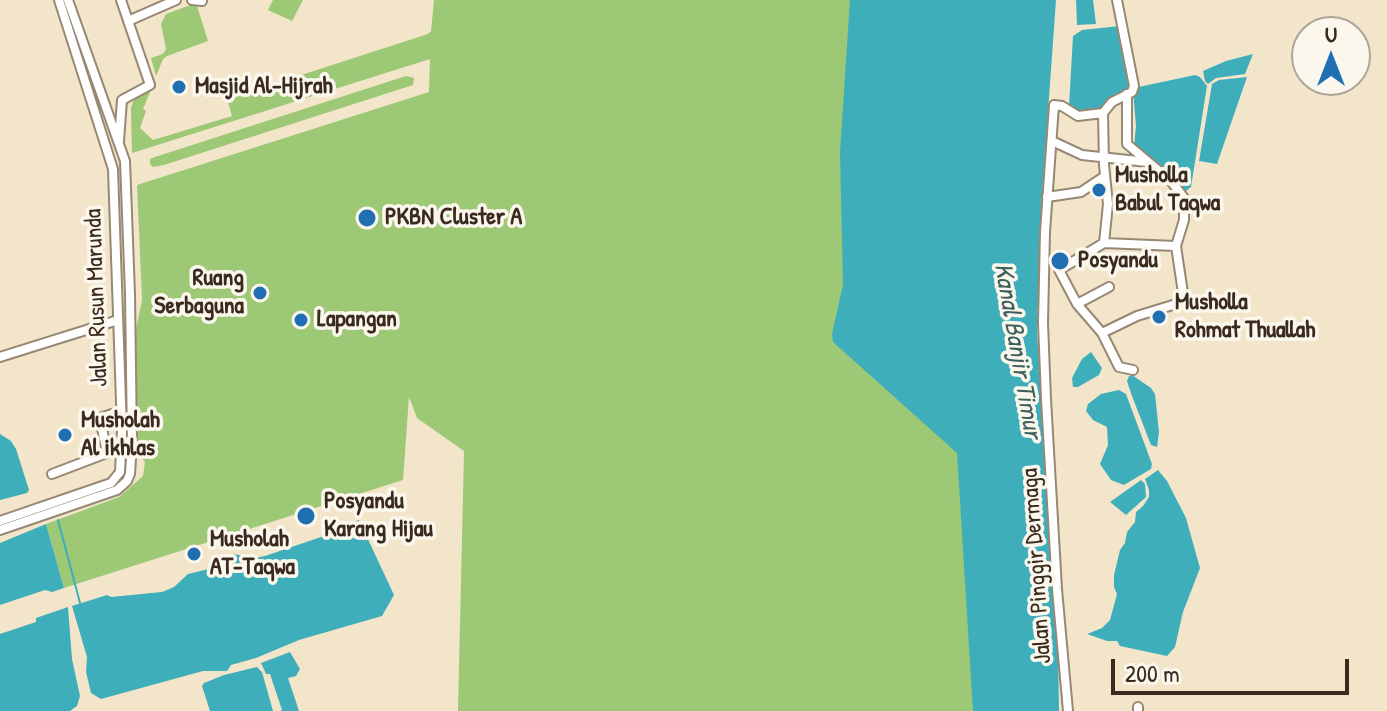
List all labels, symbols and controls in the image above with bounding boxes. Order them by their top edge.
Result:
north arrow [1291,16,1371,96]
text: U [1325,19,1337,49]
place label: Masjid Al-Hijrah [195,73,333,101]
marker: Masjid Al-Hijrah [170,78,188,96]
place label: Musholla Babul Taqwa [1115,162,1220,218]
marker: Musholla Babul Taqwa [1090,181,1108,199]
place label: PKBN Cluster A [385,204,522,232]
marker: PKBN Cluster A [356,207,378,229]
street label: Jalan Rusun Marunda [79,208,115,388]
place label: Posyandu [1078,247,1158,275]
marker: Posyandu [1049,250,1071,272]
water label: Kanal Banjir Timur [986,261,1048,441]
place label: Ruang Serbaguna [154,265,244,321]
marker: Ruang Serbaguna [251,284,269,302]
place label: Musholla Rohmat Thuallah [1175,289,1315,345]
place label: Lapangan [317,306,397,334]
marker: Musholla Rohmat Thuallah [1150,308,1168,326]
marker: Lapangan [292,311,310,329]
place label: Musholah Al ikhlas [81,407,160,463]
marker: Musholah Al ikhlas [56,426,74,444]
street label: Jalan Pinggir Dermaga [1016,467,1058,665]
place label: Posyandu Karang Hijau [324,488,433,544]
marker: Posyandu Karang Hijau [295,505,317,527]
place label: Musholah AT-Taqwa [210,526,295,582]
marker: Musholah AT-Taqwa [185,545,203,563]
scale bar [1115,643,1353,693]
text: 200 m [1125,657,1180,689]

